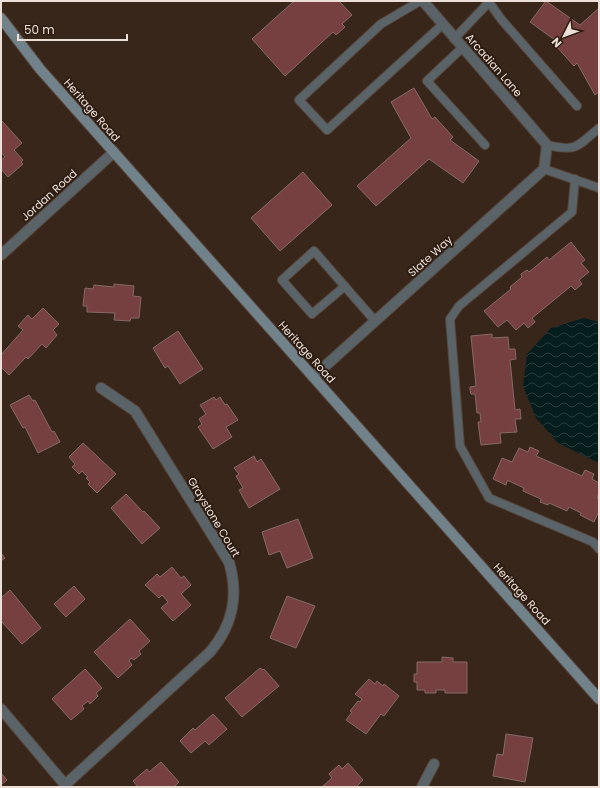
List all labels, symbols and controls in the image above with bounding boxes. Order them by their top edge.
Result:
scale bar [18,16,127,42]
north arrow [544,16,584,56]
text: 50 m [24,21,55,38]
street label: Arcadian Lane [462,30,526,100]
text: N [548,34,565,51]
street label: Heritage Road [60,75,124,145]
street label: Jordan Road [17,165,81,225]
street label: Slate Way [404,231,456,280]
street label: Heritage Road [275,317,339,387]
street label: Graystone Court [184,474,244,560]
street label: Heritage Road [490,559,554,629]

